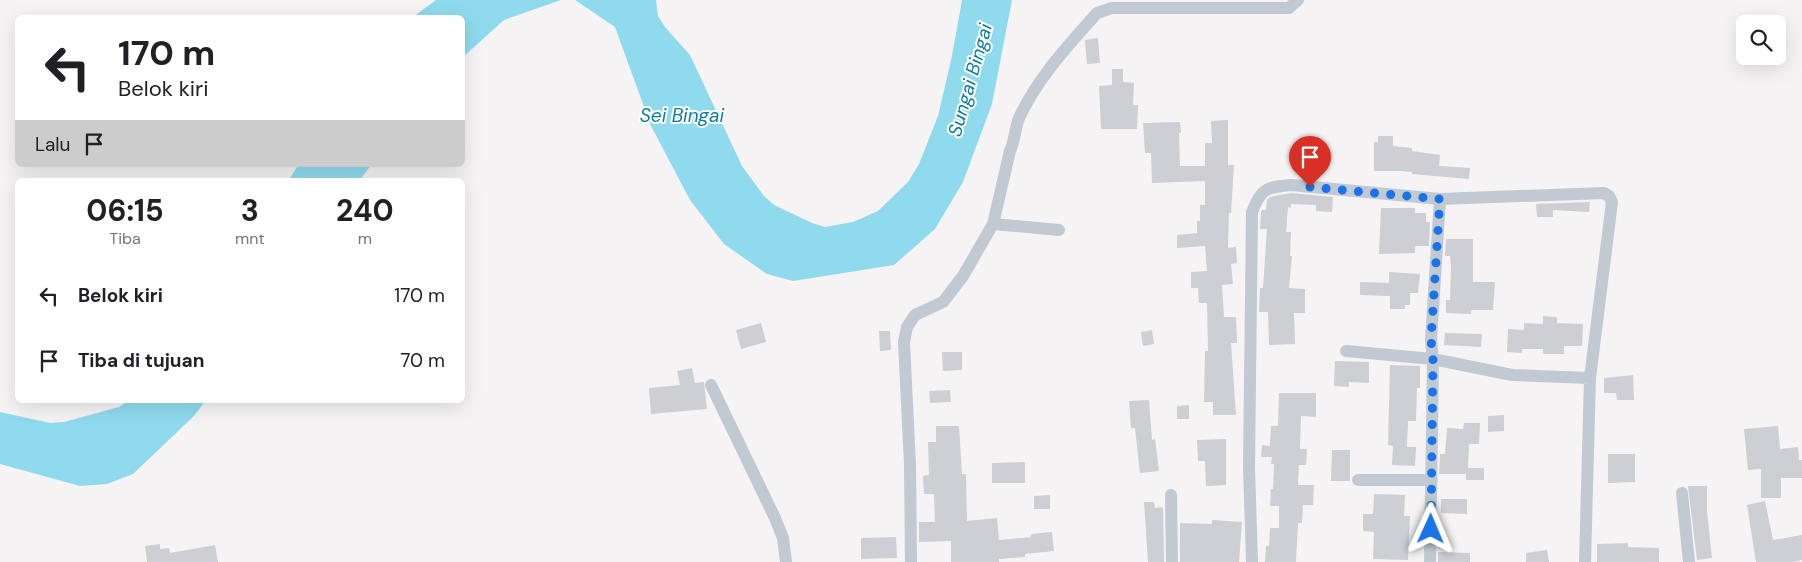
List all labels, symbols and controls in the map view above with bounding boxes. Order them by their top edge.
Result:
map controls [1736,15,1786,65]
button: search [1736,15,1786,65]
water label: Sungai Bingai [942,20,998,139]
text: 170 m [118,30,215,76]
icon: left [35,35,100,100]
text: Belok kiri [118,74,208,103]
water label: Sei Bingai [640,103,725,128]
icon: arrive [80,130,108,158]
text: Lalu [35,132,70,157]
pin [1289,136,1331,187]
icon: arrive [1296,143,1324,171]
text: 06:15 [86,191,164,230]
text: 3 [241,191,259,230]
text: 240 [336,191,394,230]
text: Tiba [109,228,141,249]
text: mnt [235,228,265,249]
text: m [358,228,372,249]
icon: left [35,282,63,310]
text: Belok kiri [78,283,163,308]
text: 170 m [394,283,445,308]
icon: arrive [35,347,63,375]
text: Tiba di tujuan [78,348,204,373]
text: 70 m [400,348,445,373]
position arrow [1404,502,1456,554]

